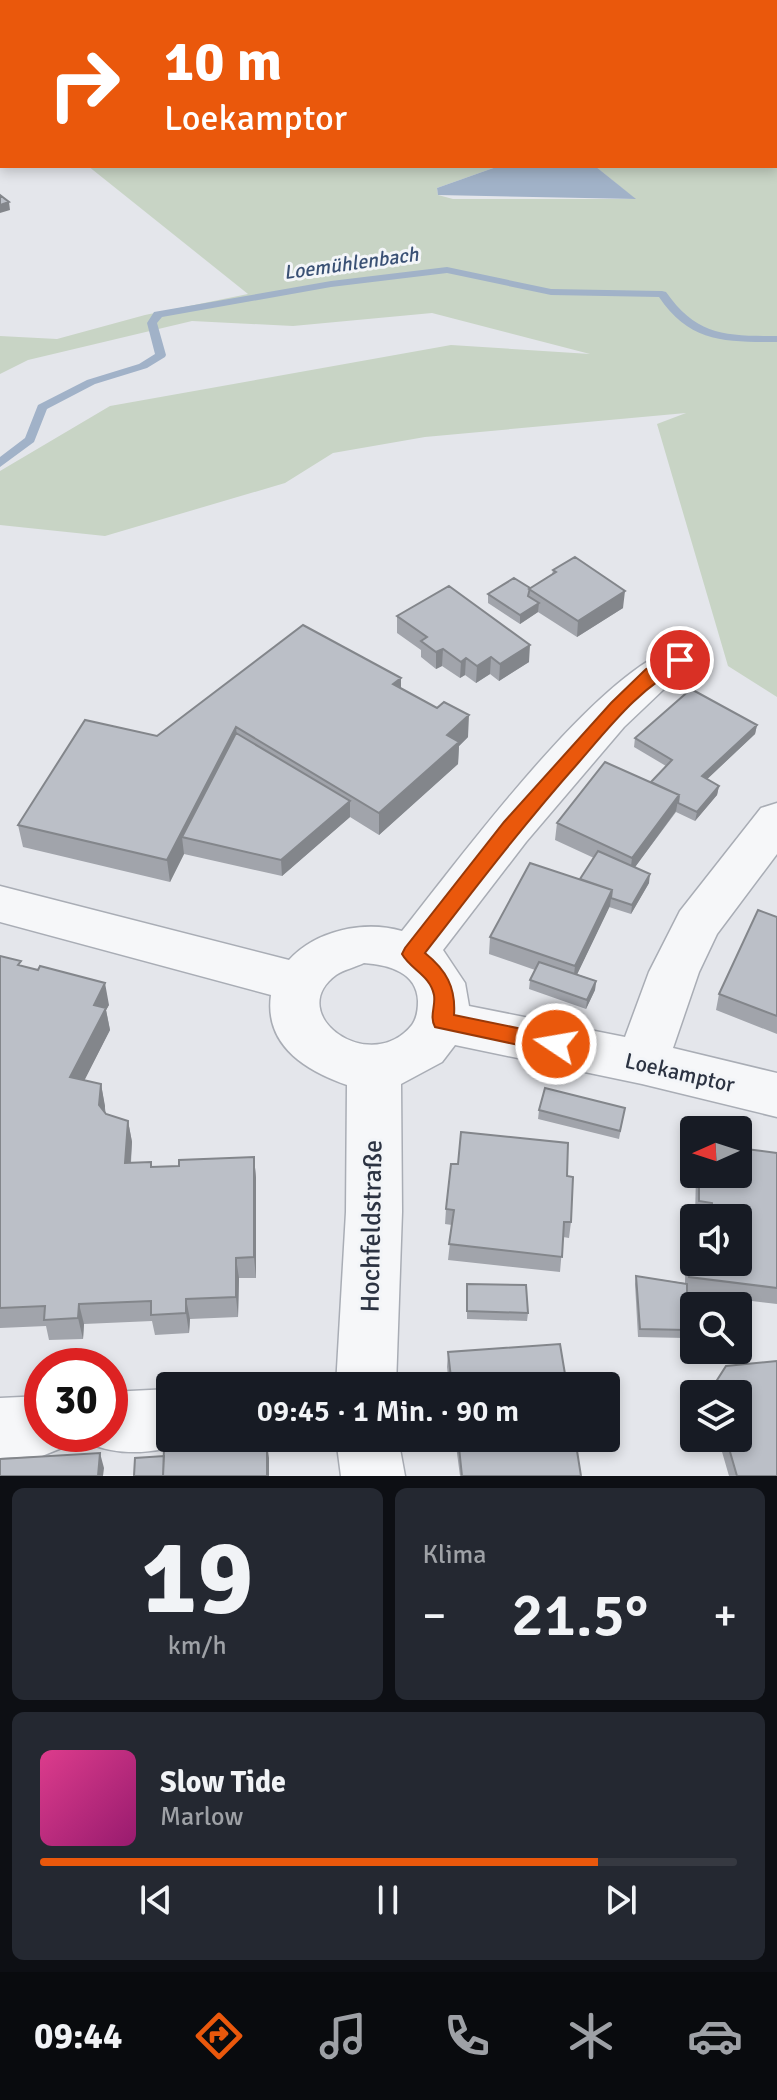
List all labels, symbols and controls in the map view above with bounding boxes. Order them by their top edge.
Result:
text: 10 m [164,27,282,96]
icon: right [32,32,136,136]
text: Loekamptor [164,96,347,141]
water label: Loemühlenbach [282,242,421,285]
pin [646,626,714,694]
icon: arrive [658,638,702,682]
position arrow [514,1002,598,1086]
street label: Loekamptor [622,1047,737,1098]
north arrow [680,1116,752,1188]
map controls [680,1116,752,1452]
street label: Hochfeldstraße [354,1139,390,1313]
button: sound [680,1204,752,1276]
button: search [680,1292,752,1364]
speed limit sign: 30 [24,1348,128,1452]
button: layers [680,1380,752,1452]
text: 09:45 · 1 Min. · 90 m [257,1393,519,1430]
text: 19 [141,1514,253,1642]
text: Klima [423,1539,486,1571]
text: 21.5° [511,1579,648,1653]
text: − [423,1589,446,1643]
text: + [713,1589,737,1643]
text: km/h [168,1630,227,1662]
text: Slow Tide [160,1764,286,1801]
text: Marlow [160,1801,243,1833]
icon: previous [134,1878,178,1922]
icon: pause [366,1878,410,1922]
icon: next [599,1878,643,1922]
icon: directions [191,2008,247,2064]
icon: music [315,2008,371,2064]
icon: phone [439,2008,495,2064]
icon: climate [563,2008,619,2064]
icon: car [687,2008,743,2064]
text: 09:44 [34,2014,122,2059]

